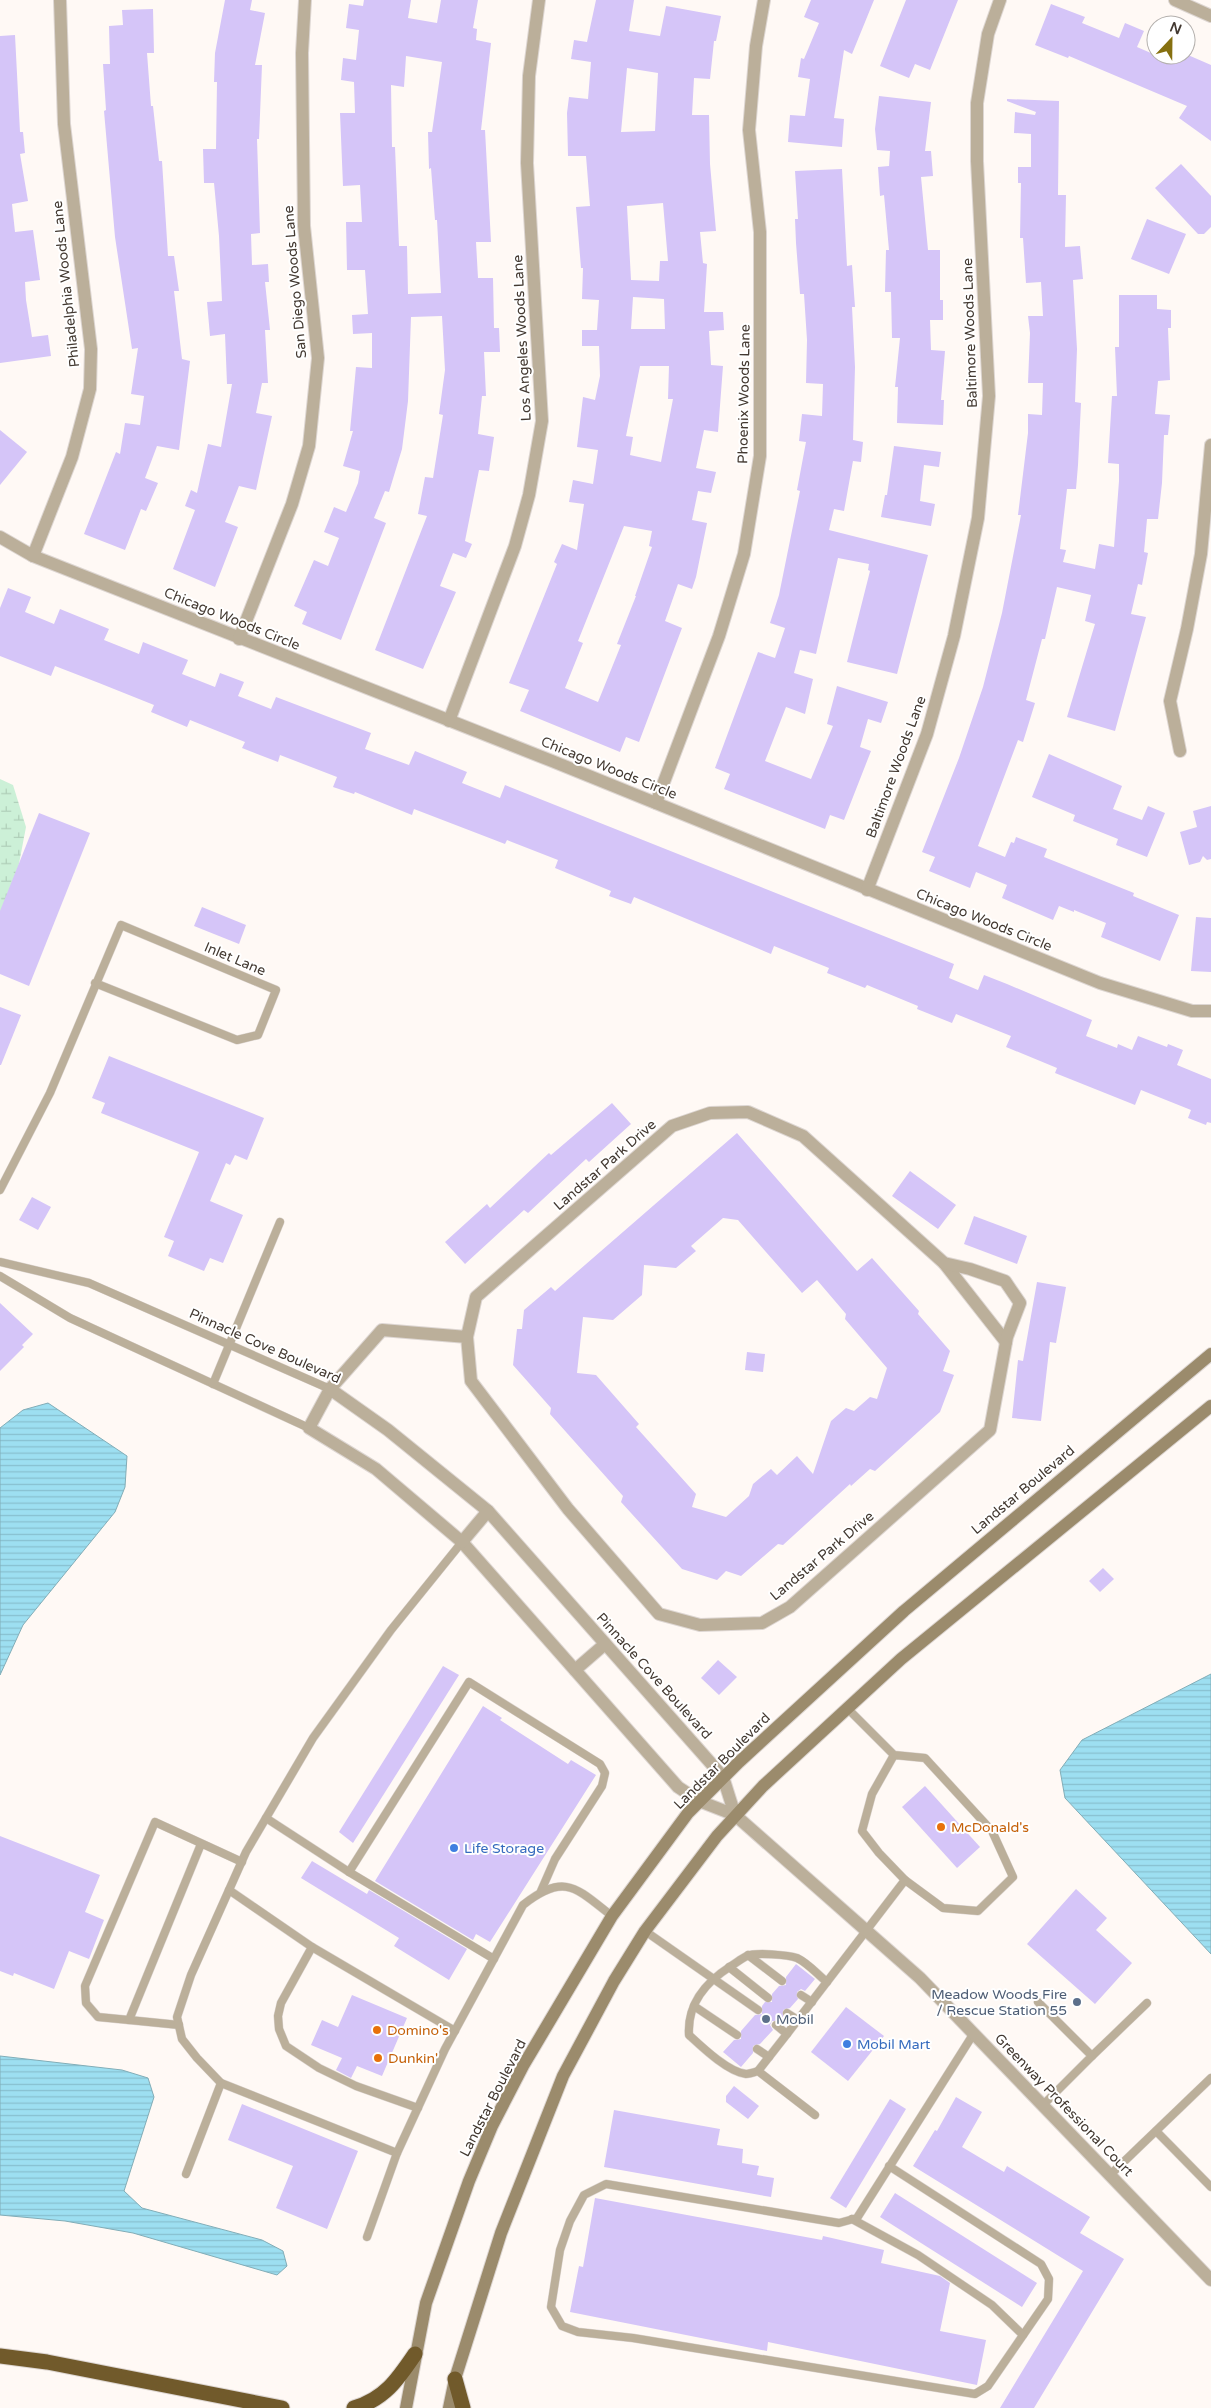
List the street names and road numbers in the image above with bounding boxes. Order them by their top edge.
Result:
street label: Philadelphia Woods Lane [49,200,83,368]
street label: San Diego Woods Lane [280,205,310,359]
street label: Los Angeles Woods Lane [509,254,535,422]
street label: Baltimore Woods Lane [959,258,981,408]
street label: Phoenix Woods Lane [734,324,754,464]
street label: Chicago Woods Circle [162,584,302,654]
street label: Baltimore Woods Lane [862,694,930,840]
street label: Chicago Woods Circle [539,733,679,803]
street label: Chicago Woods Circle [914,885,1054,955]
street label: Inlet Lane [202,938,268,980]
street label: Landstar Park Drive [550,1116,660,1214]
street label: Pinnacle Cove Boulevard [187,1305,343,1387]
street label: Landstar Boulevard [968,1442,1078,1538]
street label: Landstar Park Drive [767,1508,877,1604]
street label: Pinnacle Cove Boulevard [593,1609,715,1743]
street label: Landstar Boulevard [670,1709,774,1813]
street label: Greenway Professional Court [991,2030,1137,2180]
street label: Landstar Boulevard [456,2037,530,2159]

